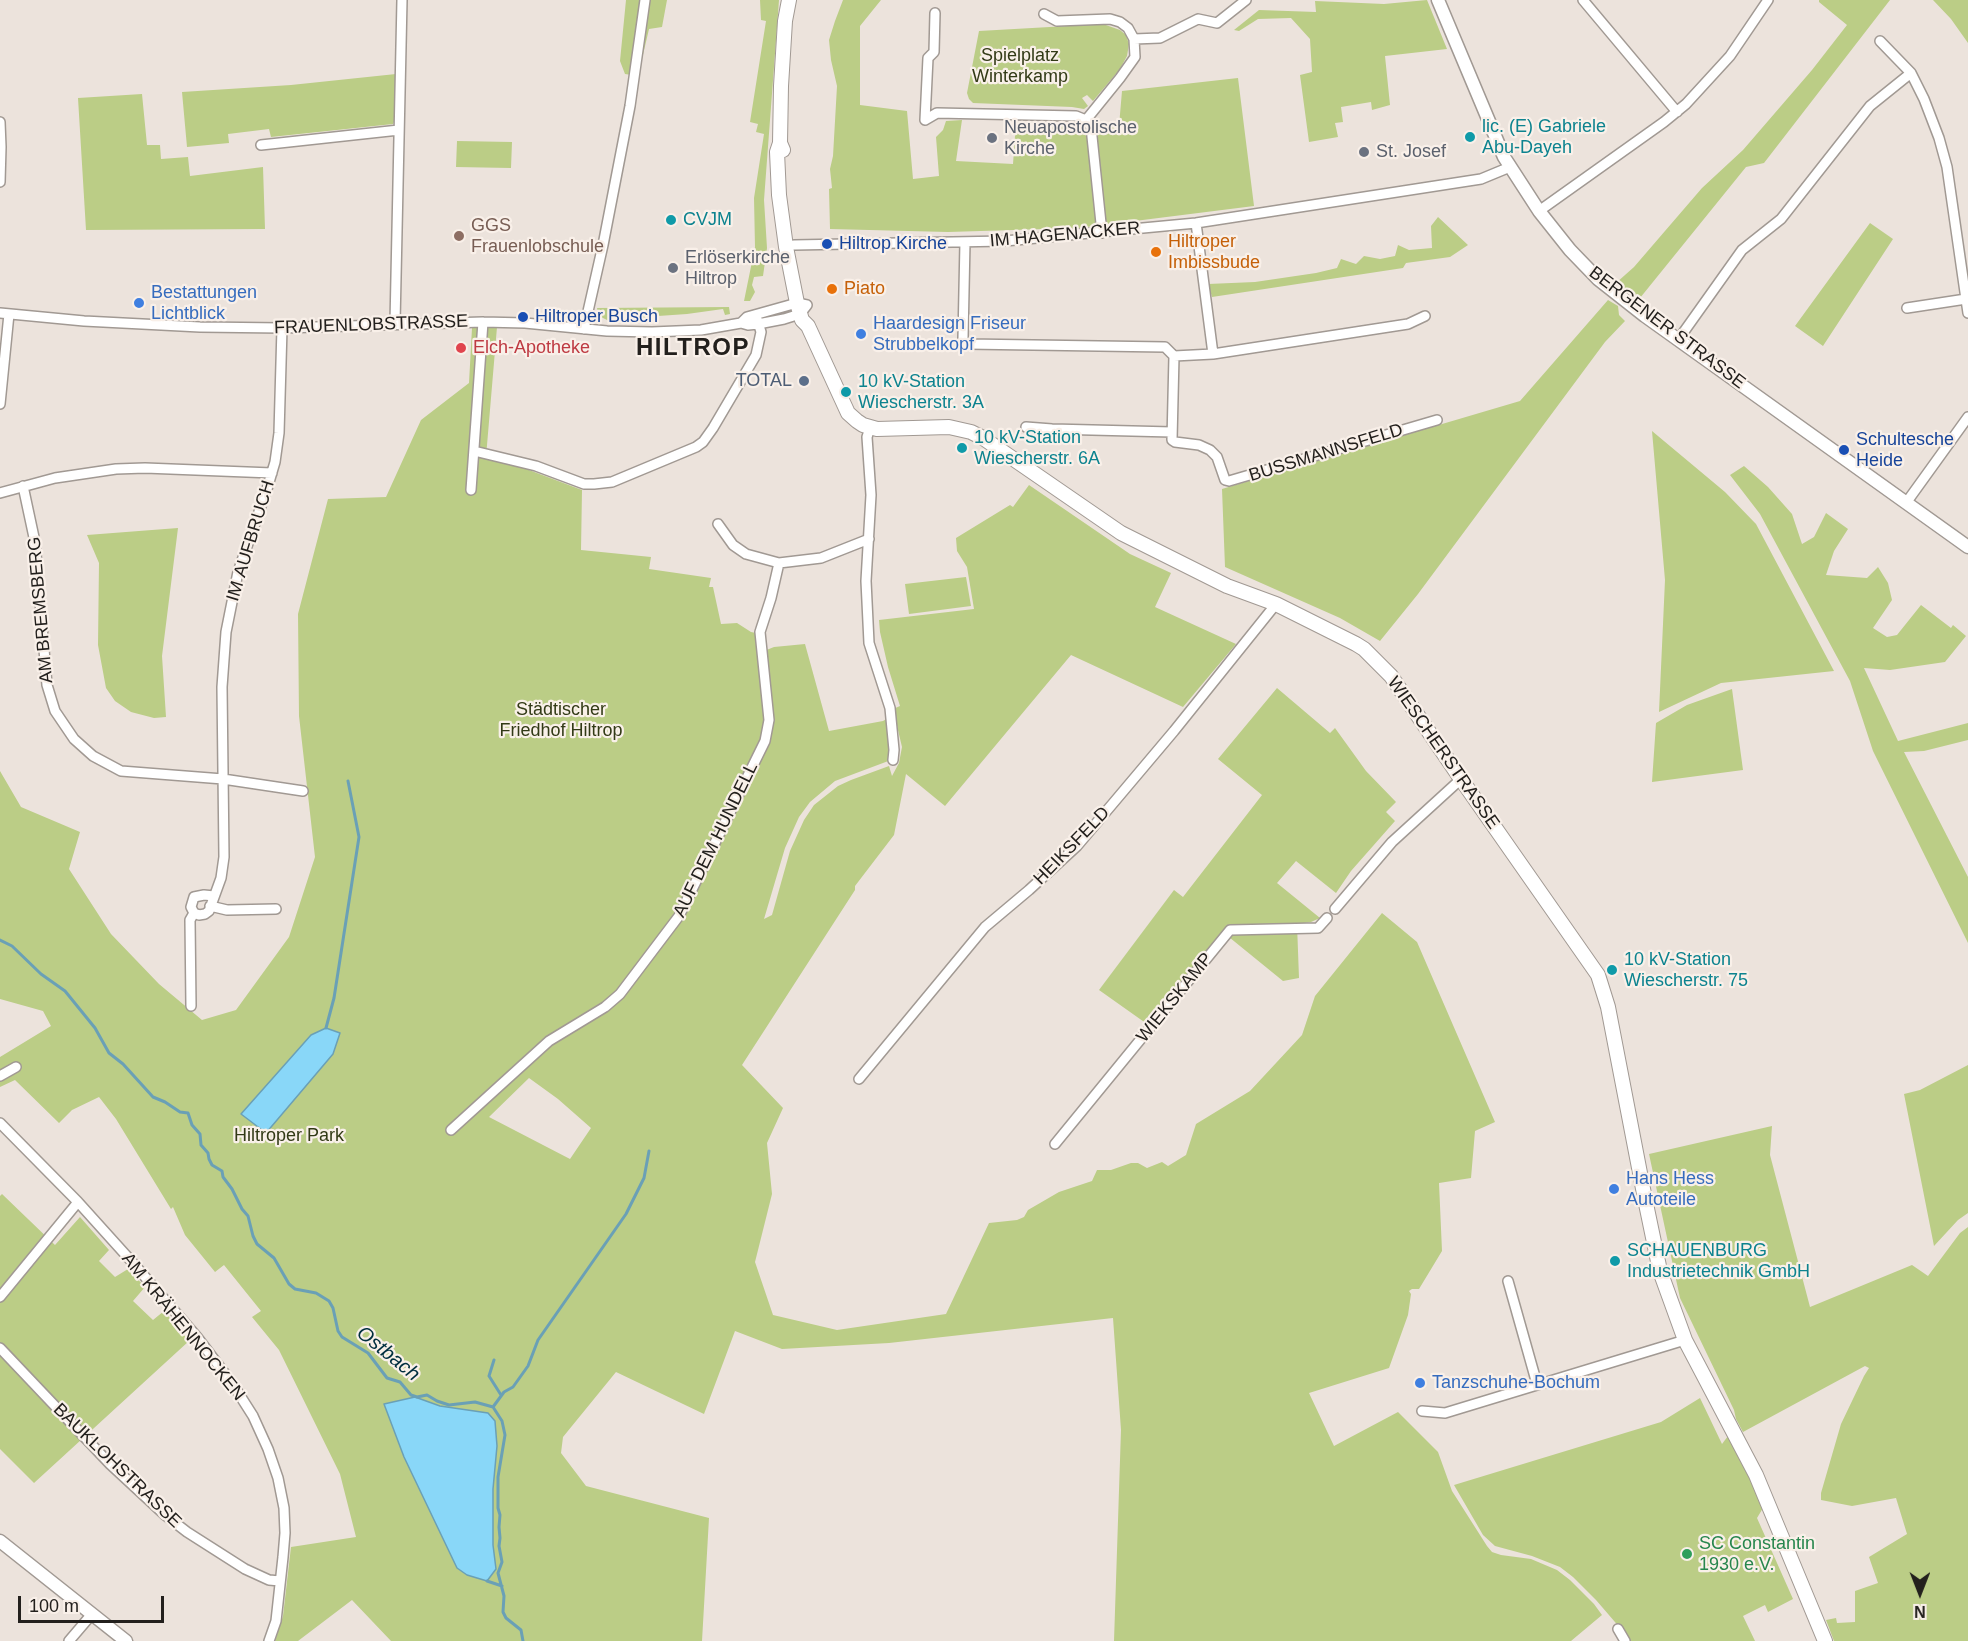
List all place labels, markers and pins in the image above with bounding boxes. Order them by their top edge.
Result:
place label: lic. (E) Gabriele Abu-Dayeh [1482,116,1606,158]
place label: Neuapostolische Kirche [1004,117,1137,160]
marker: lic. (E) Gabriele Abu-Dayeh [1463,130,1477,144]
marker: Neuapostolische Kirche [985,131,999,145]
place label: St. Josef [1376,141,1446,163]
marker: St. Josef [1357,145,1371,159]
place label: CVJM [683,209,732,231]
marker: CVJM [664,213,678,227]
place label: GGS Frauenlobschule [471,215,604,258]
marker: GGS Frauenlobschule [452,229,466,243]
place label: Hiltroper Imbissbude [1168,231,1260,274]
place label: Hiltrop Kirche [839,233,947,255]
marker: Hiltrop Kirche [820,237,834,251]
marker: Hiltroper Imbissbude [1149,245,1163,259]
place label: Erlöserkirche Hiltrop [685,247,790,290]
marker: Erlöserkirche Hiltrop [666,261,680,275]
place label: Piato [844,278,885,300]
place label: Bestattungen Lichtblick [151,282,257,324]
marker: Piato [825,282,839,296]
marker: Bestattungen Lichtblick [132,296,146,310]
place label: Hiltroper Busch [535,306,658,328]
marker: Hiltroper Busch [516,310,530,324]
place label: Haardesign Friseur Strubbelkopf [873,313,1026,356]
marker: Haardesign Friseur Strubbelkopf [854,327,868,341]
place label: Elch-Apotheke [473,337,590,359]
marker: Elch-Apotheke [454,341,468,355]
place label: TOTAL [736,370,792,392]
place label: 10 kV-Station Wiescherstr. 3A [858,371,984,413]
marker: TOTAL [797,374,811,388]
marker: 10 kV-Station Wiescherstr. 3A [839,385,853,399]
place label: 10 kV-Station Wiescherstr. 6A [974,427,1100,470]
place label: Schultesche Heide [1856,429,1954,472]
marker: 10 kV-Station Wiescherstr. 6A [955,441,969,455]
marker: Schultesche Heide [1837,443,1851,457]
place label: 10 kV-Station Wiescherstr. 75 [1624,949,1748,992]
marker: 10 kV-Station Wiescherstr. 75 [1605,963,1619,977]
place label: Hans Hess Autoteile [1626,1168,1714,1210]
marker: Hans Hess Autoteile [1607,1182,1621,1196]
place label: SCHAUENBURG Industrietechnik GmbH [1627,1240,1810,1282]
marker: SCHAUENBURG Industrietechnik GmbH [1608,1254,1622,1268]
place label: Tanzschuhe-Bochum [1432,1372,1600,1394]
marker: Tanzschuhe-Bochum [1413,1376,1427,1390]
place label: SC Constantin 1930 e.V. [1699,1533,1815,1576]
marker: SC Constantin 1930 e.V. [1680,1547,1694,1561]

